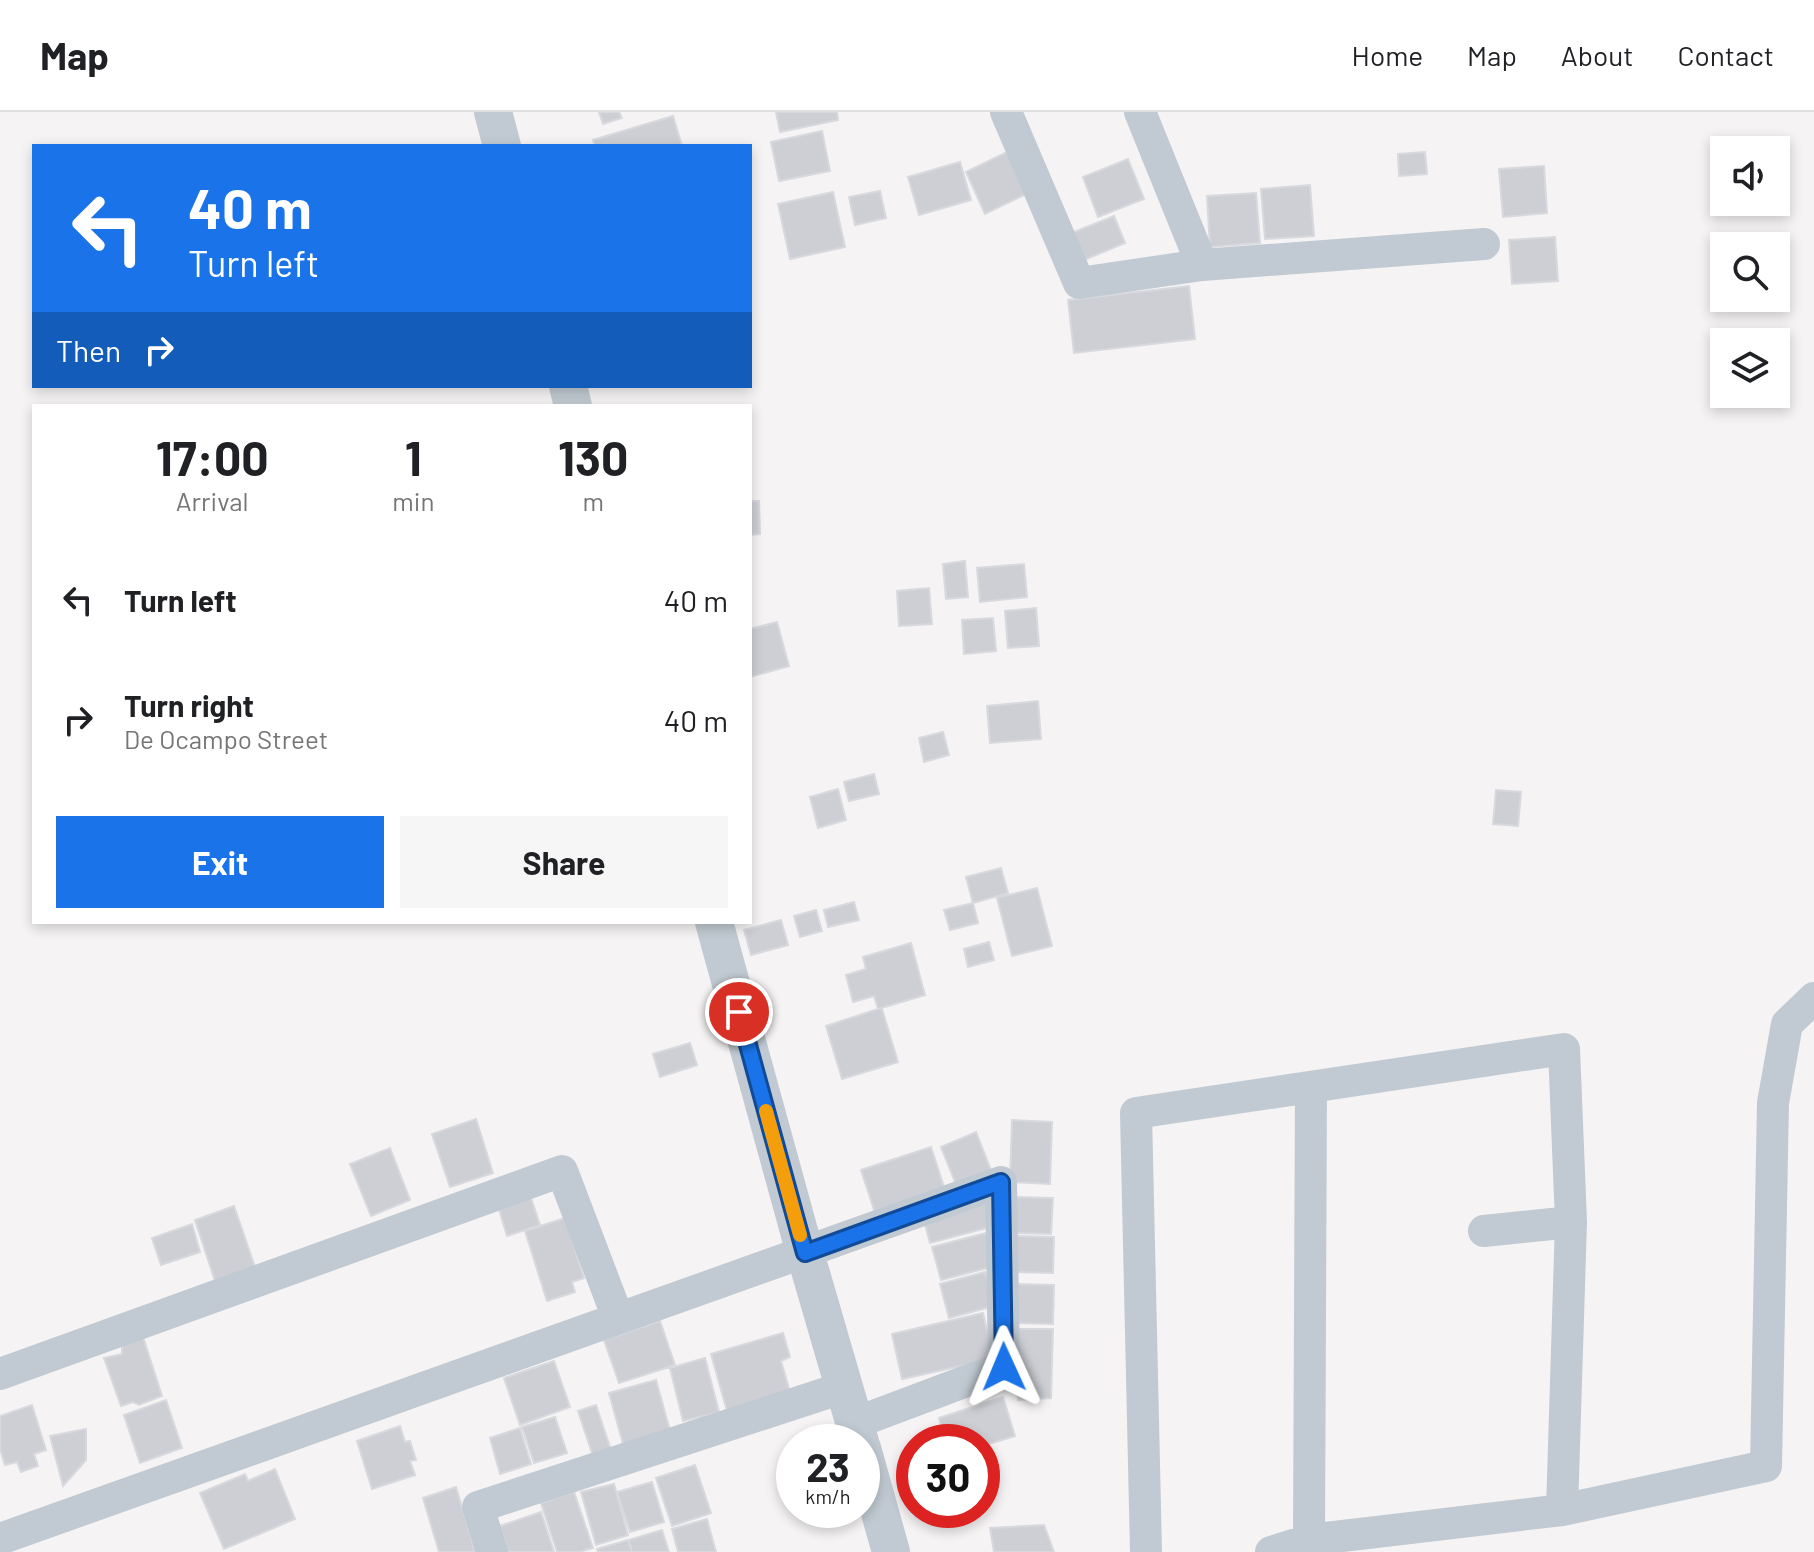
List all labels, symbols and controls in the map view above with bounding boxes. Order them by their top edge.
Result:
text: Map [40,32,109,78]
text: Home [1352,38,1423,72]
text: Map [1467,38,1517,72]
text: About [1561,38,1633,72]
text: Contact [1677,38,1774,72]
map controls [1710,136,1790,408]
button: sound [1710,136,1790,216]
text: 40 m [188,173,312,240]
icon: left [56,176,160,280]
button: search [1710,232,1790,312]
text: Turn left [188,241,319,284]
icon: right [137,328,181,372]
button: layers [1710,328,1790,408]
text: Then [56,332,121,368]
text: 17:00 [156,428,269,486]
text: 1 [405,428,422,486]
text: 130 [558,428,628,486]
text: Arrival [176,485,248,516]
text: min [392,485,434,516]
text: m [582,485,604,516]
icon: left [56,578,100,622]
text: Turn left [124,582,237,618]
text: 40 m [664,582,728,618]
text: Turn right [124,687,254,723]
icon: right [56,698,100,742]
text: 40 m [664,702,728,738]
text: De Ocampo Street [124,723,328,754]
button: Exit [56,816,384,908]
button: Share [400,816,728,908]
pin [705,978,773,1046]
icon: arrive [717,990,761,1034]
position arrow [962,1325,1046,1409]
speed limit sign: 30 [896,1424,1000,1528]
text: 23 [806,1442,850,1490]
text: km/h [805,1484,851,1508]

